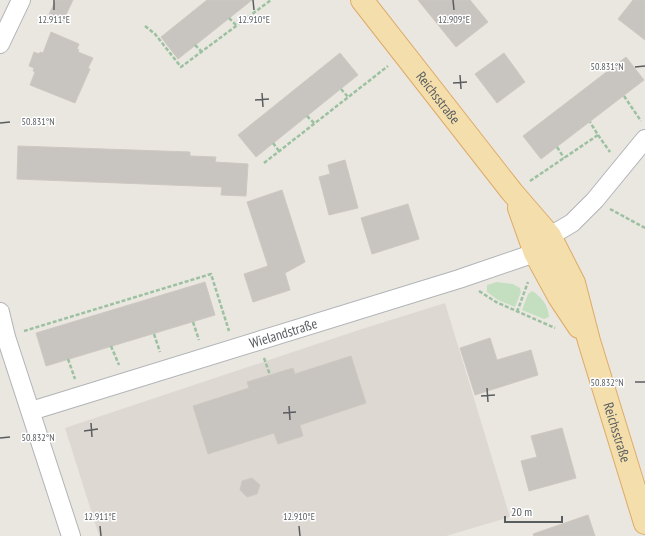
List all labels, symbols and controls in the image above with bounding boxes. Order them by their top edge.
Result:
text: 12.911°E [38,13,70,26]
text: 12.910°E [238,13,270,26]
text: 12.909°E [438,13,470,26]
text: 50.831°N [590,60,624,73]
street label: Reichsstraße [412,68,465,128]
text: 50.831°N [21,115,55,128]
street label: Wielandstraße [247,314,320,352]
text: 50.832°N [590,376,624,389]
street label: Reichsstraße [599,400,635,465]
text: 50.832°N [21,431,55,444]
scale bar [505,498,562,524]
text: 20 m [511,504,532,519]
text: 12.911°E [84,510,116,523]
text: 12.910°E [283,510,315,523]

